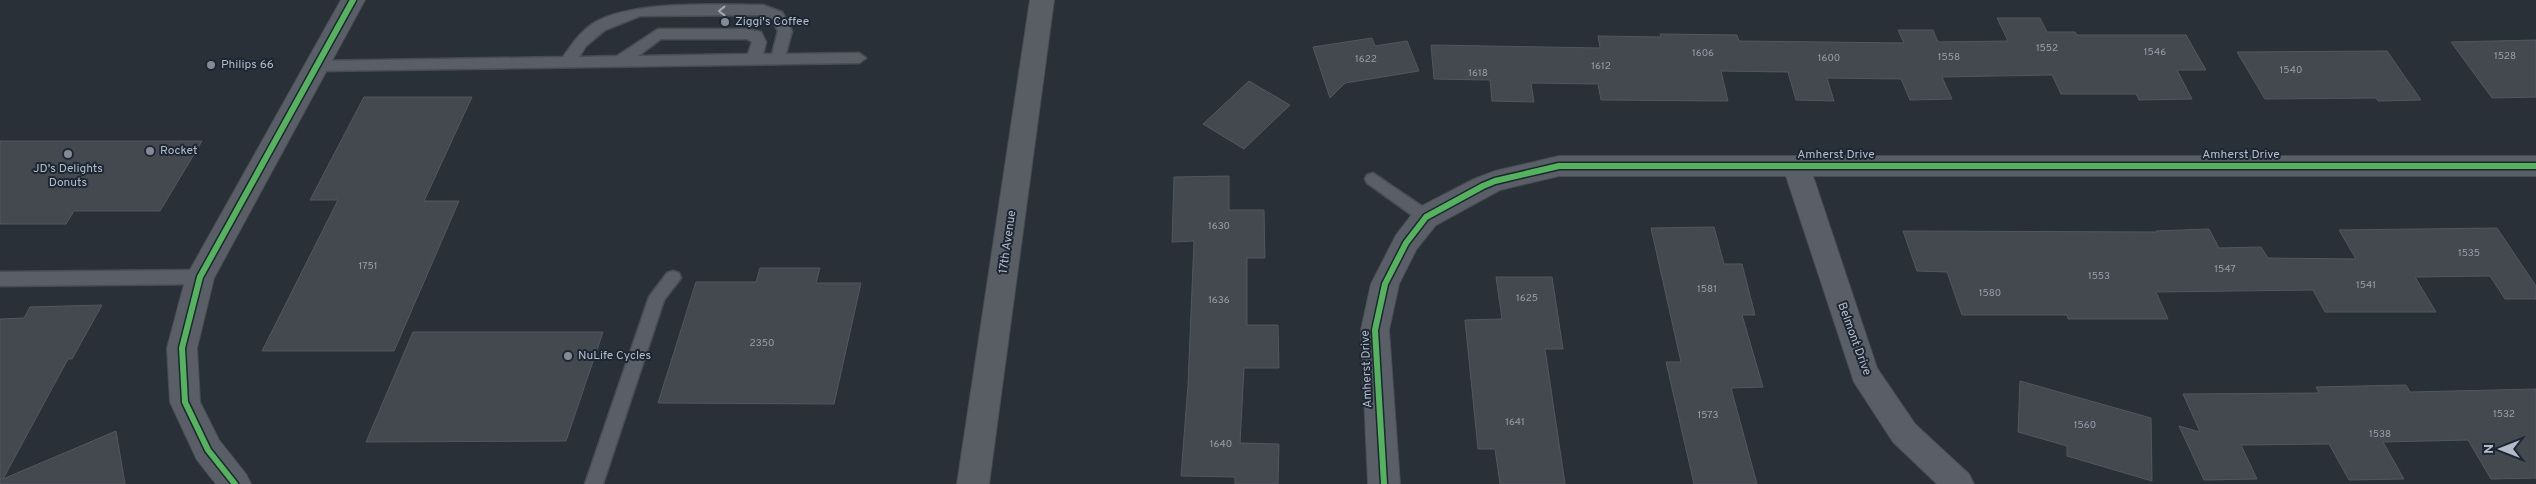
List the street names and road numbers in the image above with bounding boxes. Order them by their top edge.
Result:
street label: Amherst Drive [1797,147,1875,163]
street label: Amherst Drive [2202,147,2280,163]
street label: 17th Avenue [996,209,1020,275]
street label: Belmont Drive [1833,300,1875,378]
street label: Amherst Drive [1358,330,1376,408]

